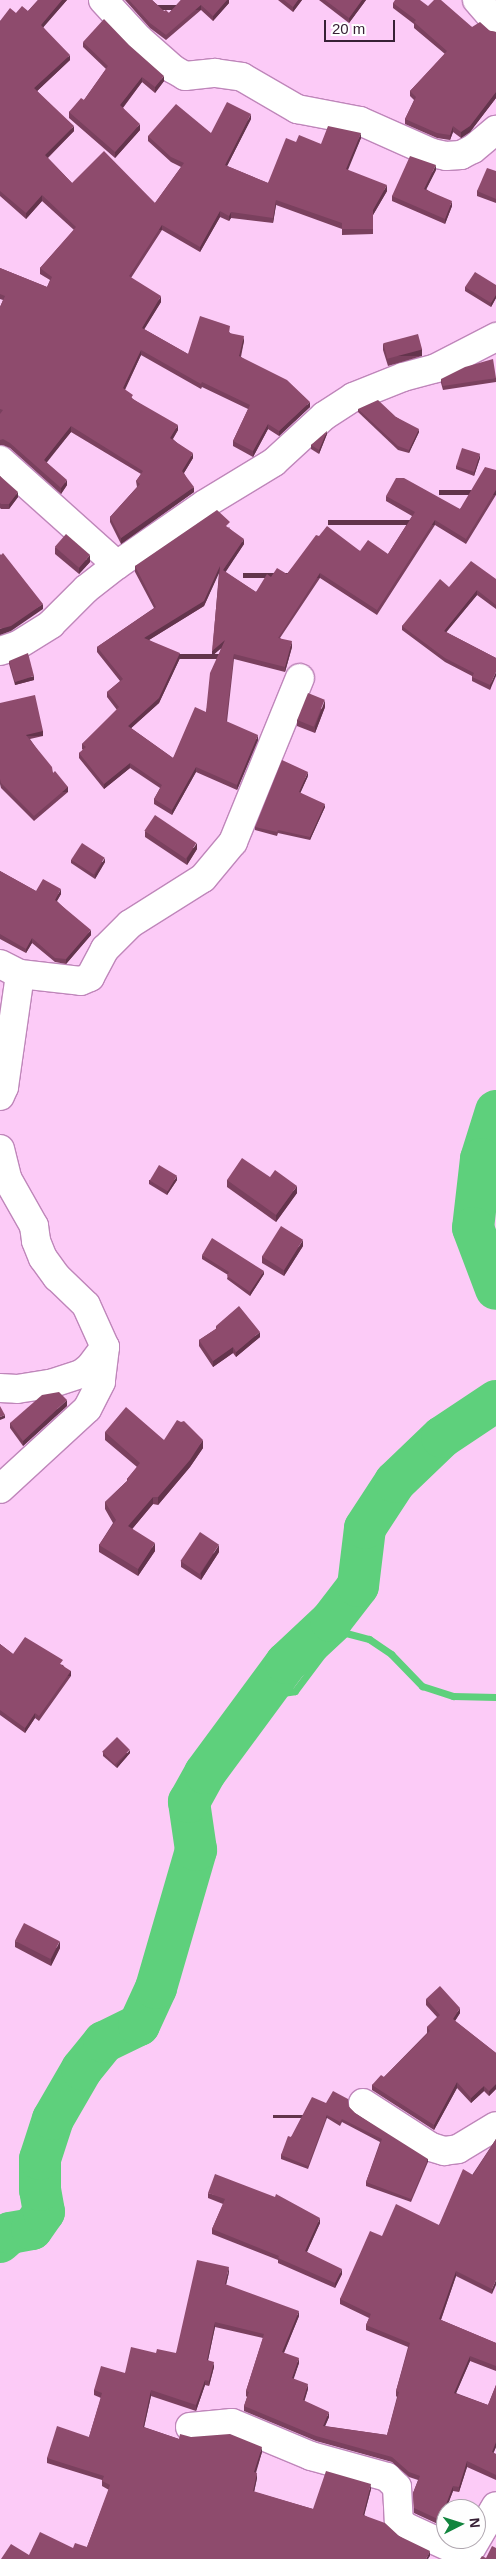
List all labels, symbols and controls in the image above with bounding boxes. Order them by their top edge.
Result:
scale bar [326,10,397,42]
text: 20 m [332,20,365,37]
north arrow [436,2499,486,2549]
text: N [467,2517,483,2529]

